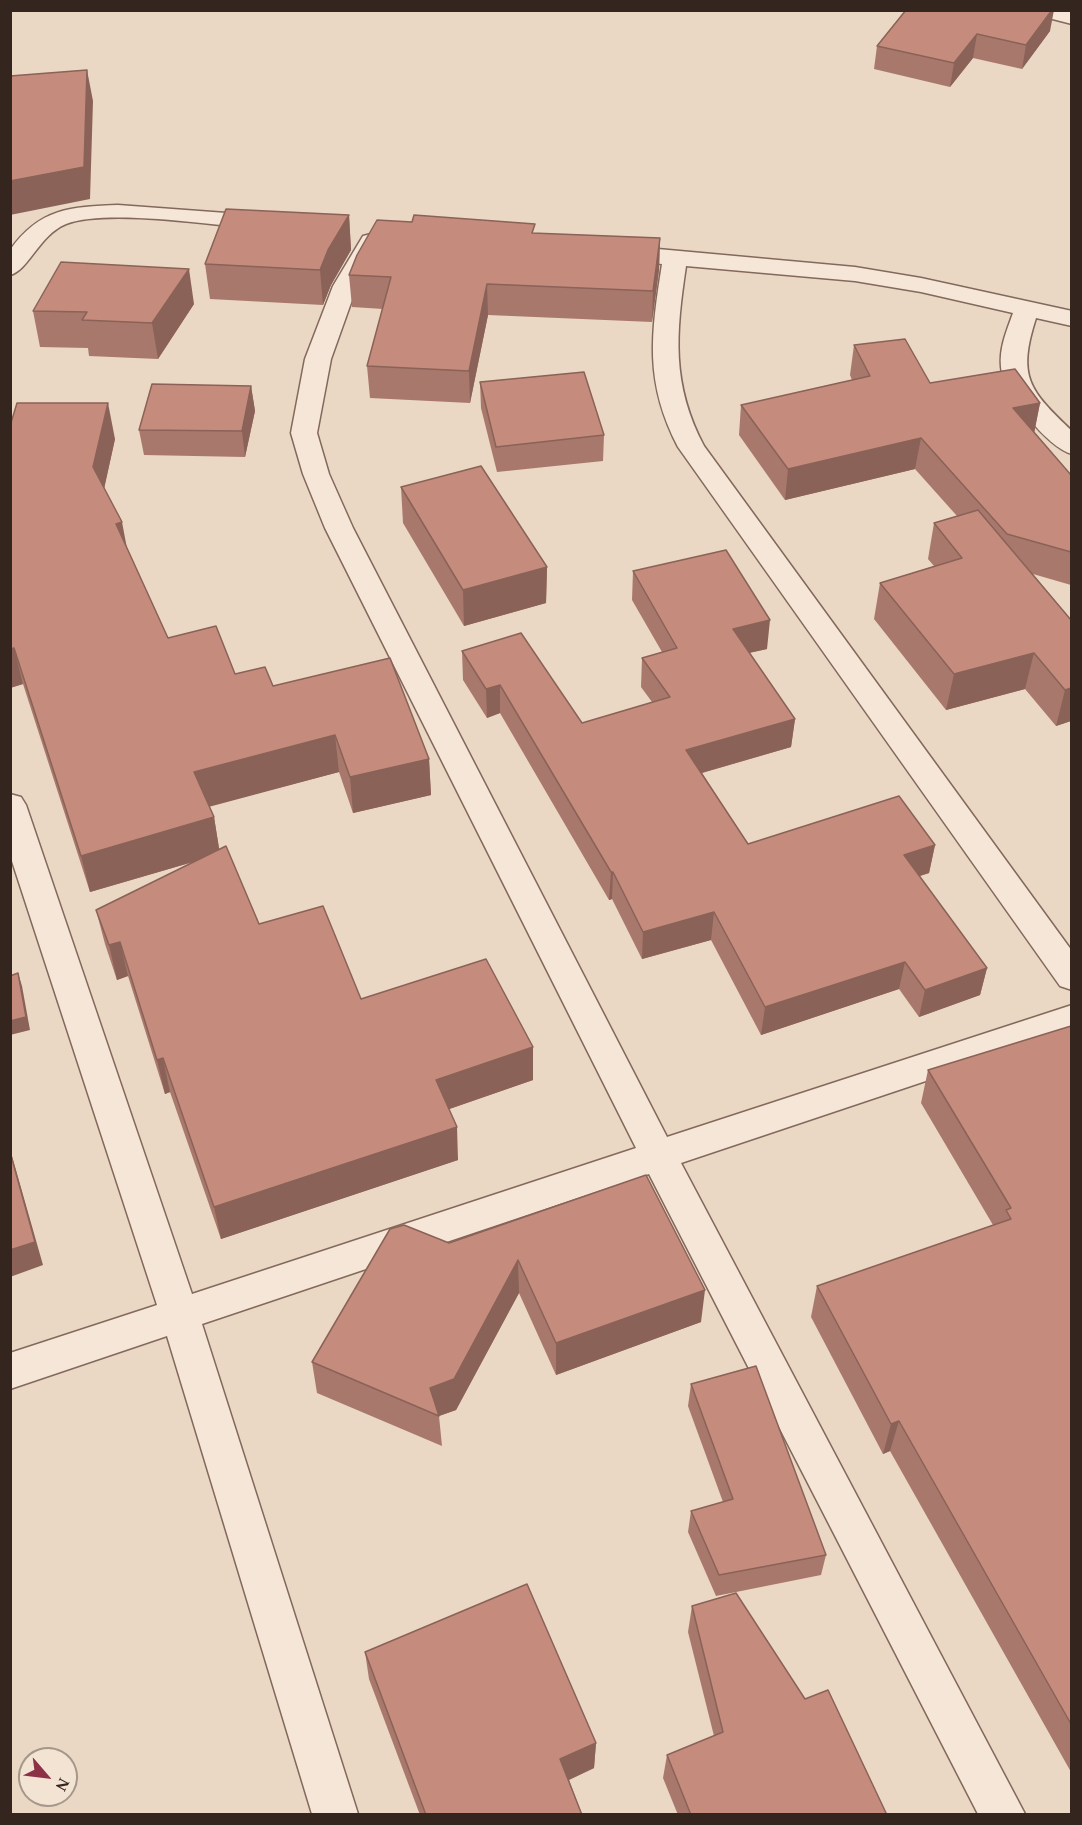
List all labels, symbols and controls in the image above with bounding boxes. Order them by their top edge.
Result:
north arrow [18,1747,78,1807]
text: N [52,1776,73,1794]

